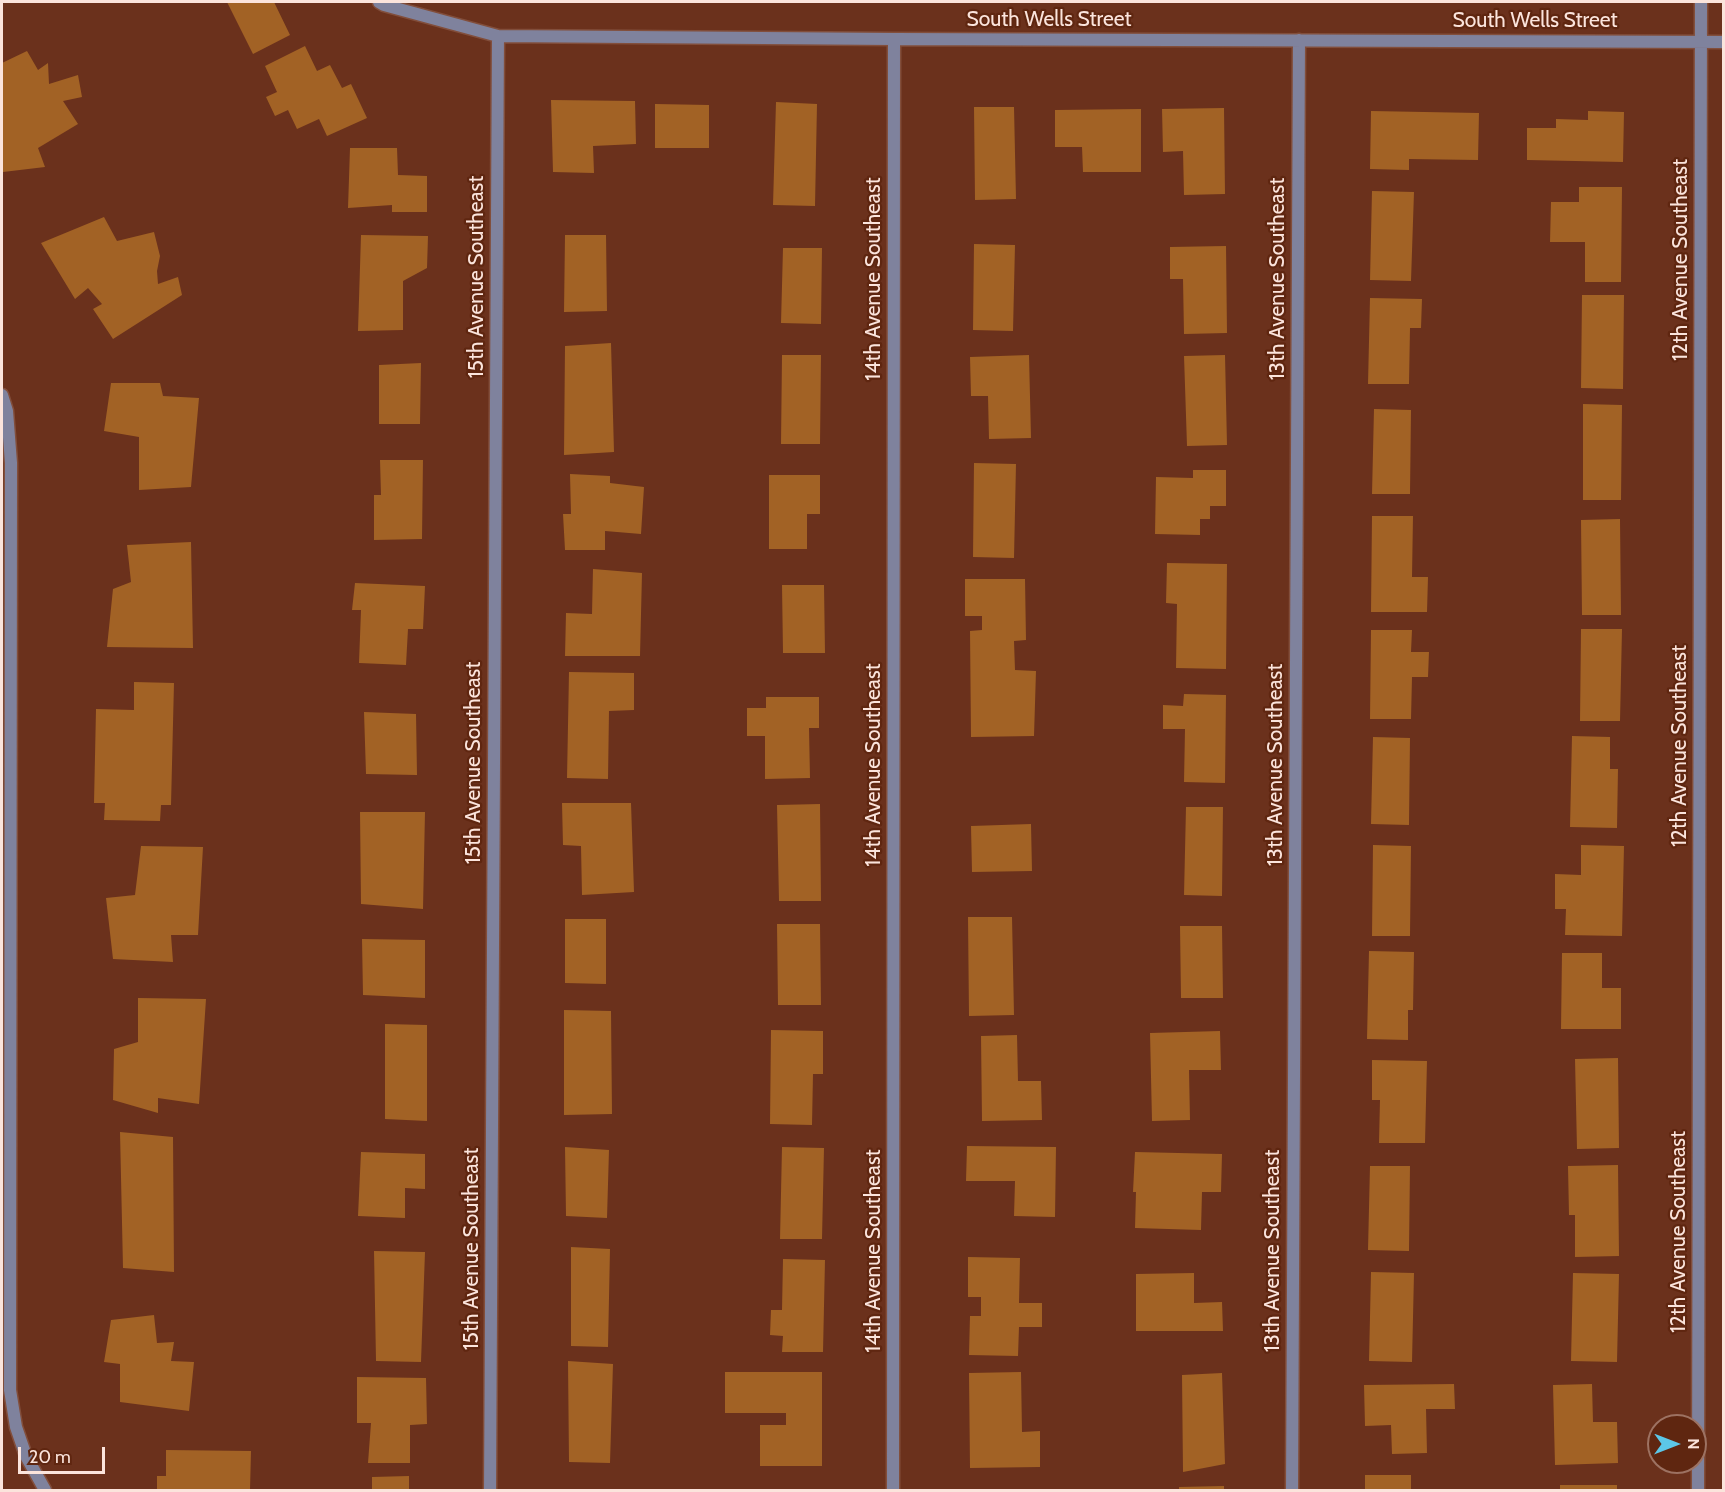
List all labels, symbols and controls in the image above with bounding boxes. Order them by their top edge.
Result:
street label: South Wells Street [966,7,1132,33]
street label: South Wells Street [1452,8,1618,34]
street label: 12th Avenue Southeast [1668,159,1694,361]
street label: 15th Avenue Southeast [464,176,490,378]
street label: 14th Avenue Southeast [861,177,887,381]
street label: 13th Avenue Southeast [1265,178,1291,380]
street label: 12th Avenue Southeast [1667,645,1693,847]
street label: 15th Avenue Southeast [461,662,487,864]
street label: 14th Avenue Southeast [861,663,887,867]
street label: 13th Avenue Southeast [1263,664,1289,866]
street label: 12th Avenue Southeast [1666,1131,1692,1333]
street label: 15th Avenue Southeast [459,1148,485,1350]
street label: 14th Avenue Southeast [861,1149,887,1353]
street label: 13th Avenue Southeast [1260,1150,1286,1352]
north arrow [1647,1414,1707,1474]
scale bar [21,1435,108,1473]
text: N [1684,1438,1703,1450]
text: 20 m [29,1446,71,1468]

